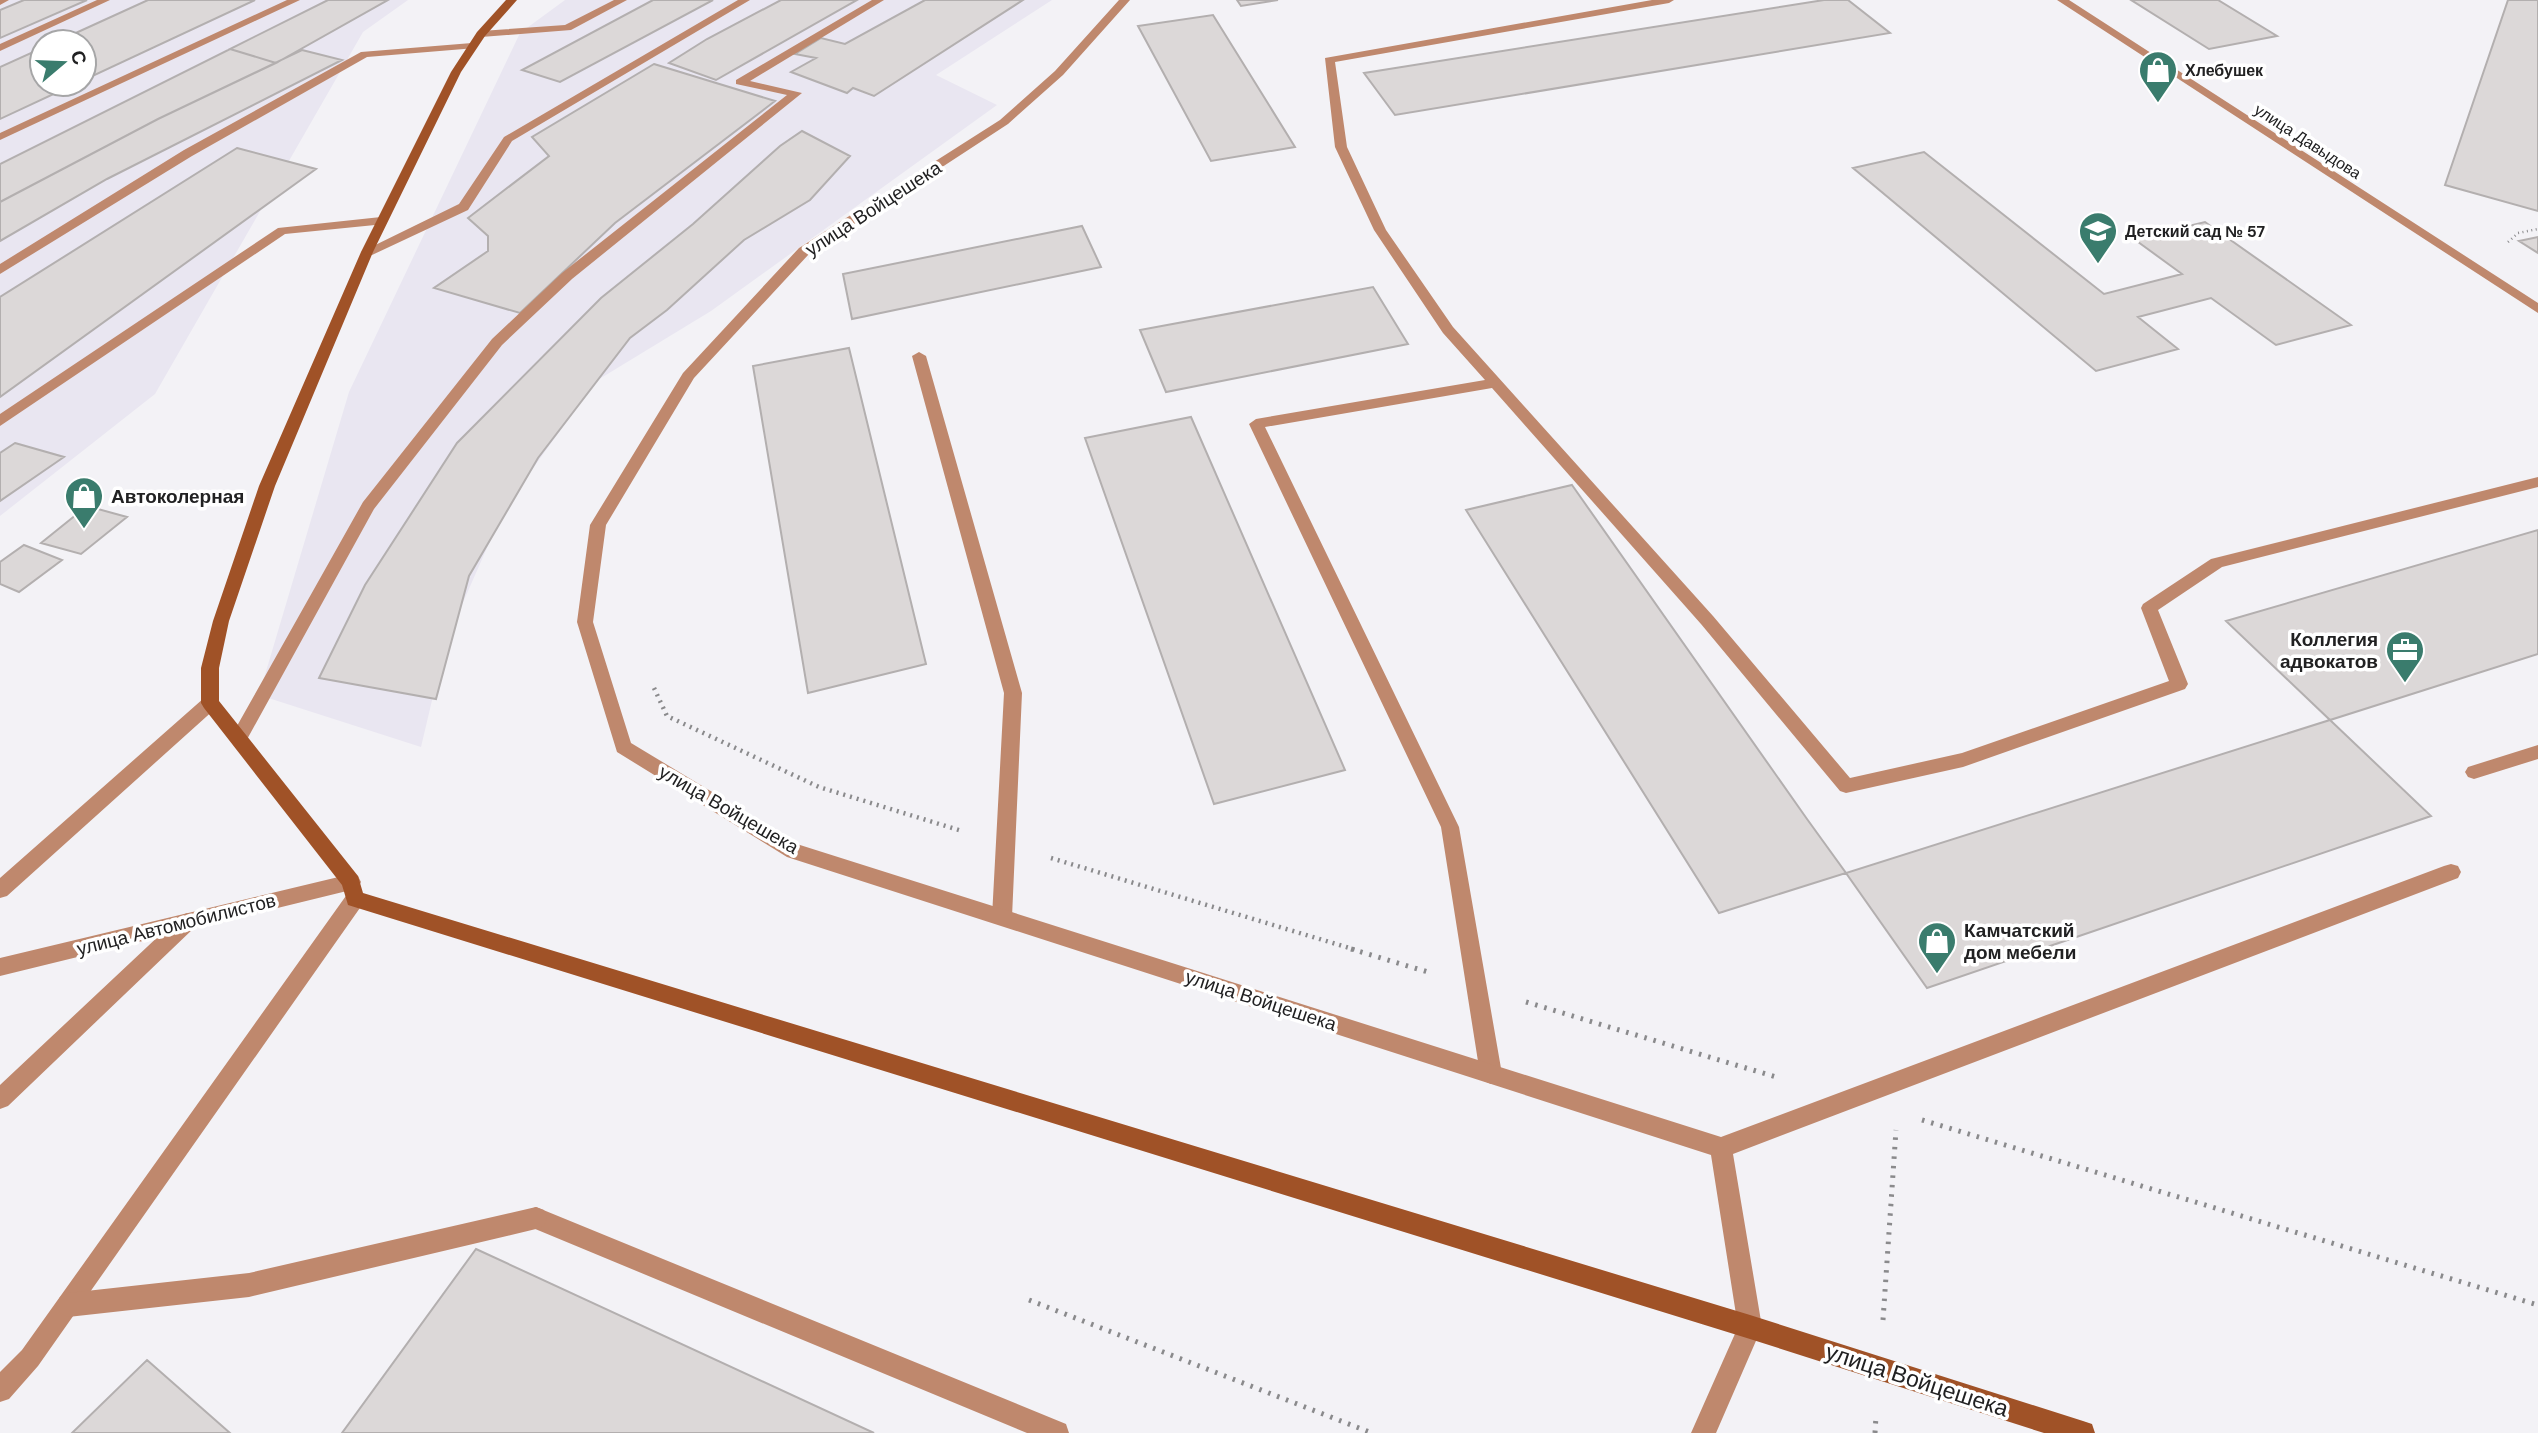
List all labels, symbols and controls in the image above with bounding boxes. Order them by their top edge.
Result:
north arrow [28,28,98,98]
text: С [65,47,93,68]
shop icon: Хлебушек [2137,49,2179,104]
place label: Хлебушек [2185,60,2264,81]
street label: улица Давыдова [2250,99,2365,184]
street label: улица Войцешека [800,155,946,262]
school or university icon: Детский сад № 57 [2077,210,2119,265]
place label: Детский сад № 57 [2125,221,2266,242]
shop icon: Автоколерная [63,475,105,530]
place label: Автоколерная [111,484,244,509]
place label: Коллегия адвокатов [2280,627,2378,674]
office icon: Коллегия адвокатов [2384,629,2426,684]
street label: улица Войцешека [654,759,804,860]
street label: улица Автомобилистов [74,888,278,961]
place label: Камчатский дом мебели [1964,918,2076,965]
shop icon: Камчатский дом мебели [1916,920,1958,975]
street label: улица Войцешека [1182,964,1340,1037]
street label: улица Войцешека [1822,1336,2012,1424]

